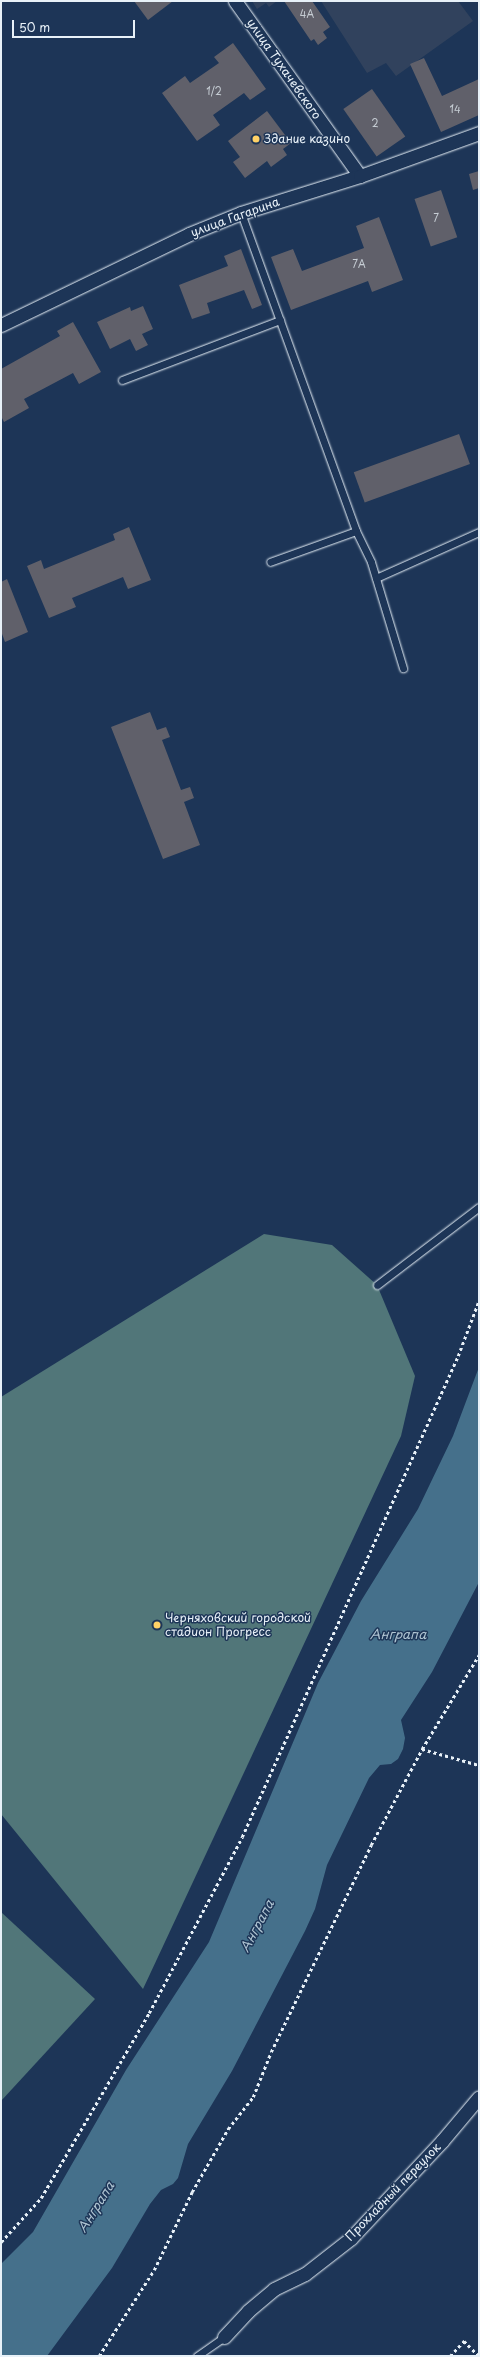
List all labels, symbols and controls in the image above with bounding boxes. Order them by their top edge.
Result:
house number: 4А [300,8,314,20]
scale bar [14,12,137,38]
street label: улица Тухачевского [244,16,324,122]
text: 50 m [19,18,50,36]
house number: 1/2 [206,85,222,97]
house number: 14 [449,103,461,115]
house number: 2 [371,117,379,129]
place label: Здание казино [264,132,351,146]
marker: Здание казино [251,134,261,144]
street label: улица Гагарина [188,194,282,240]
house number: 7 [433,212,439,224]
house number: 7А [352,258,366,270]
place label: Черняховский городской стадион Прогресс [165,1611,312,1639]
marker: Черняховский городской стадион Прогресс [152,1620,162,1630]
water label: Анграпа [370,1626,426,1642]
water label: Анграпа [237,1897,277,1955]
street label: Прохладный переулок [342,2140,444,2244]
water label: Анграпа [74,2179,118,2235]

